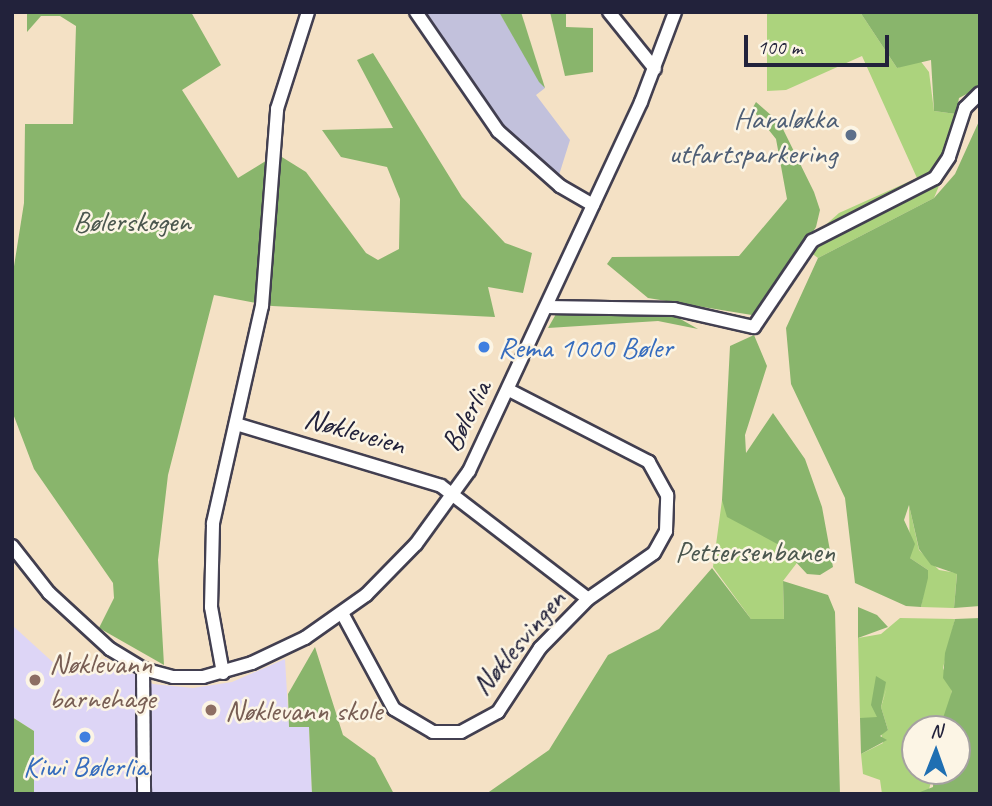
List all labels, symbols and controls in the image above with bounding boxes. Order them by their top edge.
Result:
scale bar [747,21,892,65]
text: 100 m [757,34,802,60]
place label: Haraløkka utfartsparkering [669,100,837,170]
marker: Haraløkka utfartsparkering [843,127,859,143]
park label: Bølerskogen [73,203,191,239]
place label: Rema 1000 Bøler [498,329,673,365]
marker: Rema 1000 Bøler [476,339,492,355]
street label: Bølerlia [433,375,499,457]
street label: Nøkleveien [301,400,409,462]
park label: Pettersenbanen [675,533,835,569]
street label: Nøklesvingen [463,582,573,702]
place label: Nøklevann barnehage [49,645,156,716]
marker: Nøklevann barnehage [27,672,43,688]
place label: Nøklevann skole [225,692,382,728]
marker: Nøklevann skole [203,702,219,718]
north arrow [901,715,971,785]
text: N [930,719,942,743]
marker: Kiwi Bølerlia [77,729,93,745]
place label: Kiwi Bølerlia [23,748,147,784]

